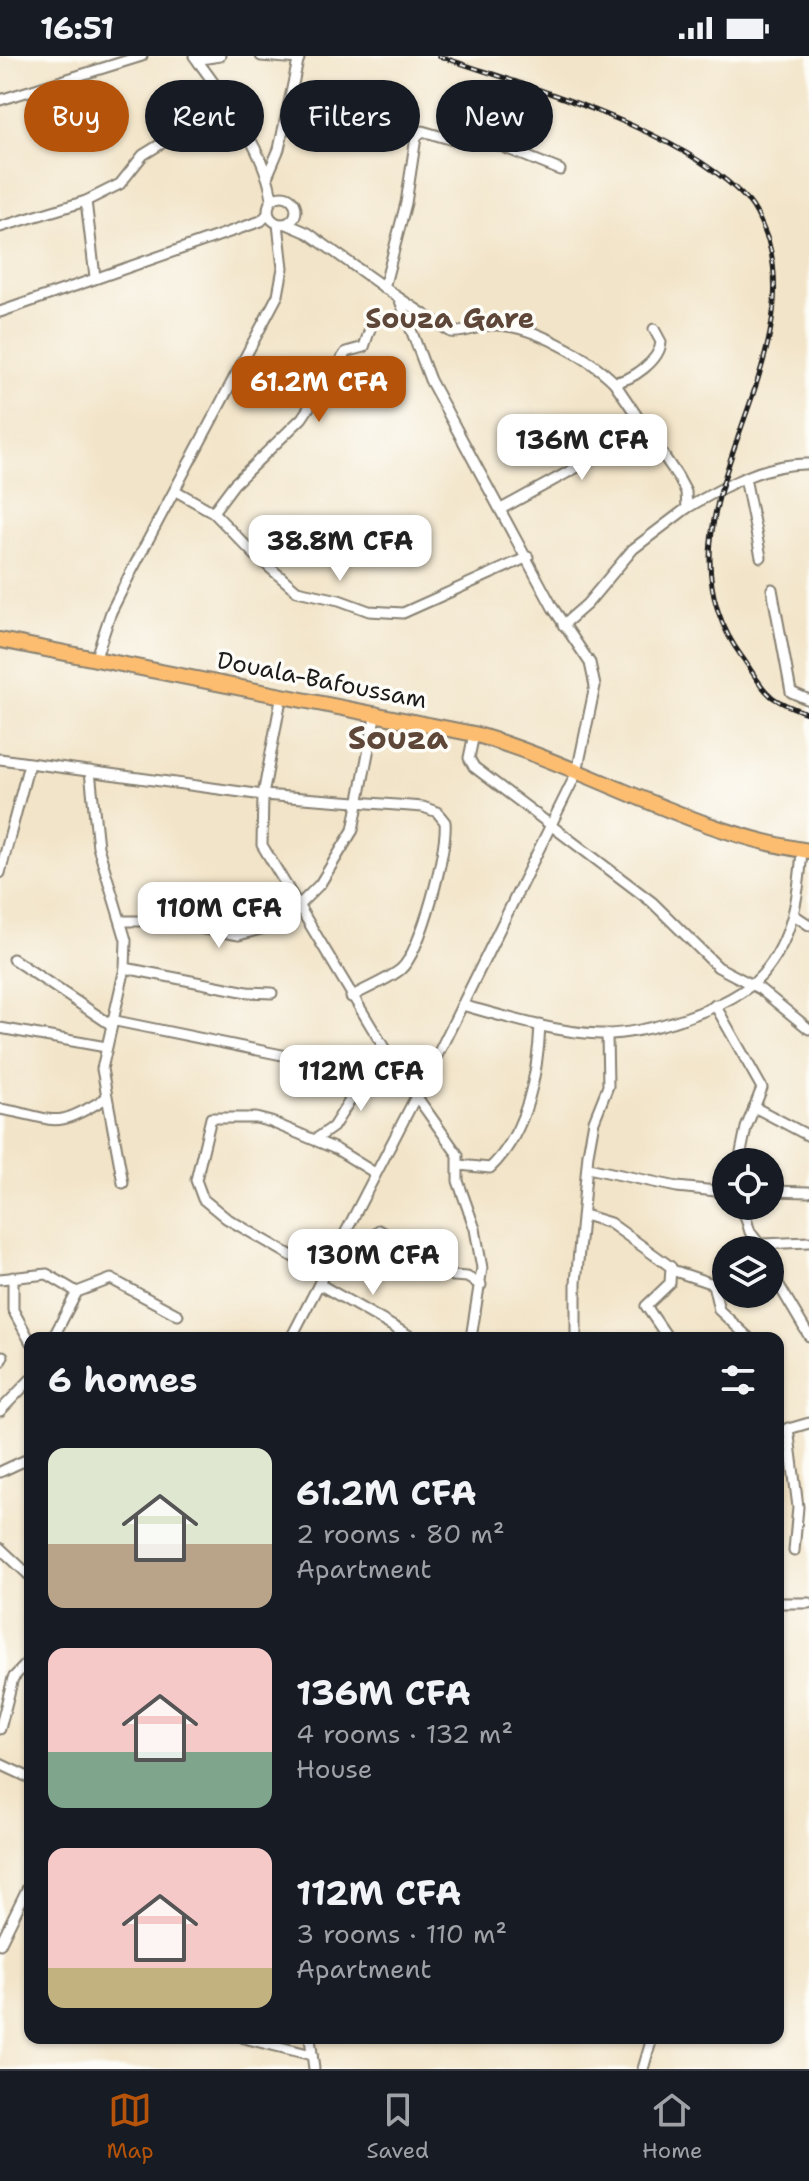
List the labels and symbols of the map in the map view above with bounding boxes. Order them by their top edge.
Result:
district label: Souza Gare [365,299,535,337]
pin: 61.2M CFA [227,356,411,424]
pin: 136M CFA [499,414,665,482]
pin: 38.8M CFA [248,515,432,583]
street label: Douala-Bafoussam [214,644,430,716]
district label: Souza [348,716,448,759]
pin: 110M CFA [136,882,302,950]
pin: 112M CFA [278,1045,444,1113]
pin: 130M CFA [290,1229,456,1297]

